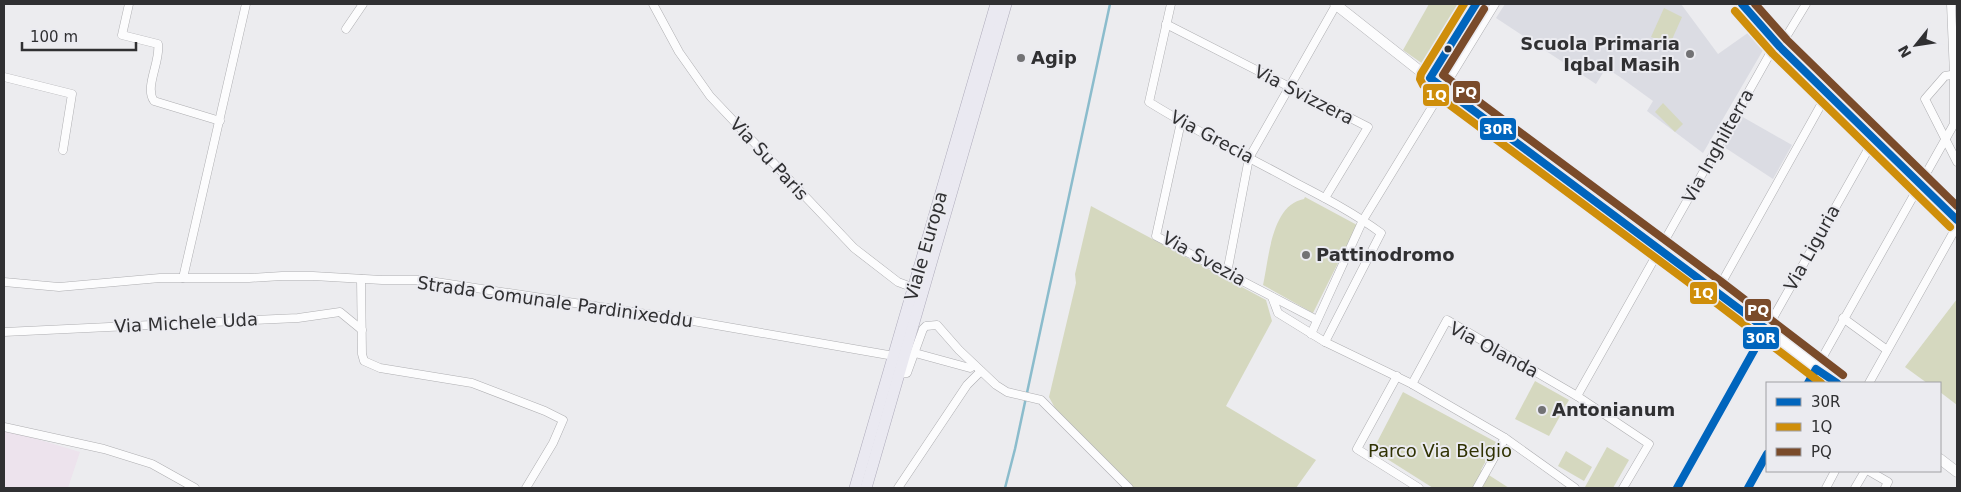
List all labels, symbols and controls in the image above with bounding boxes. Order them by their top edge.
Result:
scale bar [22,20,136,52]
north arrow [1891,20,1941,70]
text: 100 m [30,28,78,46]
place label: Scuola Primaria Iqbal Masih [1520,33,1680,75]
text: N [1895,42,1915,61]
unlabelled marker [1443,44,1453,54]
place label: Agip [1031,47,1077,68]
marker: Scuola Primaria Iqbal Masih [1684,48,1696,60]
marker: Agip [1015,52,1027,64]
street label: Via Svizzera [1251,60,1358,129]
line badge: PQ [1452,80,1481,104]
line badge: 1Q [1422,83,1450,107]
text: PQ [1455,84,1477,100]
street label: Via Inghilterra [1678,85,1758,206]
text: 1Q [1425,87,1447,103]
street label: Via Grecia [1167,106,1258,167]
street label: Via Su Paris [726,113,813,204]
line badge: 30R [1479,117,1517,141]
text: 30R [1483,121,1513,137]
street label: Viale Europa [900,189,951,303]
street label: Via Liguria [1779,201,1844,294]
street label: Via Svezia [1159,227,1250,290]
place label: Pattinodromo [1316,244,1455,265]
marker: Pattinodromo [1300,249,1312,261]
street label: Strada Comunale Pardinixeddu [416,272,694,331]
line badge: 1Q [1689,281,1718,305]
text: 1Q [1692,285,1714,301]
line badge: PQ [1744,298,1772,322]
text: PQ [1747,302,1769,318]
street label: Via Michele Uda [114,308,258,337]
street label: Via Olanda [1446,317,1542,382]
line badge: 30R [1742,326,1780,350]
text: 30R [1746,330,1776,346]
legend [1766,382,1941,472]
text: 30R [1811,393,1841,411]
place label: Antonianum [1552,399,1675,420]
marker: Antonianum [1536,404,1548,416]
text: 1Q [1811,418,1832,436]
park label: Parco Via Belgio [1368,440,1512,461]
text: PQ [1811,443,1832,461]

